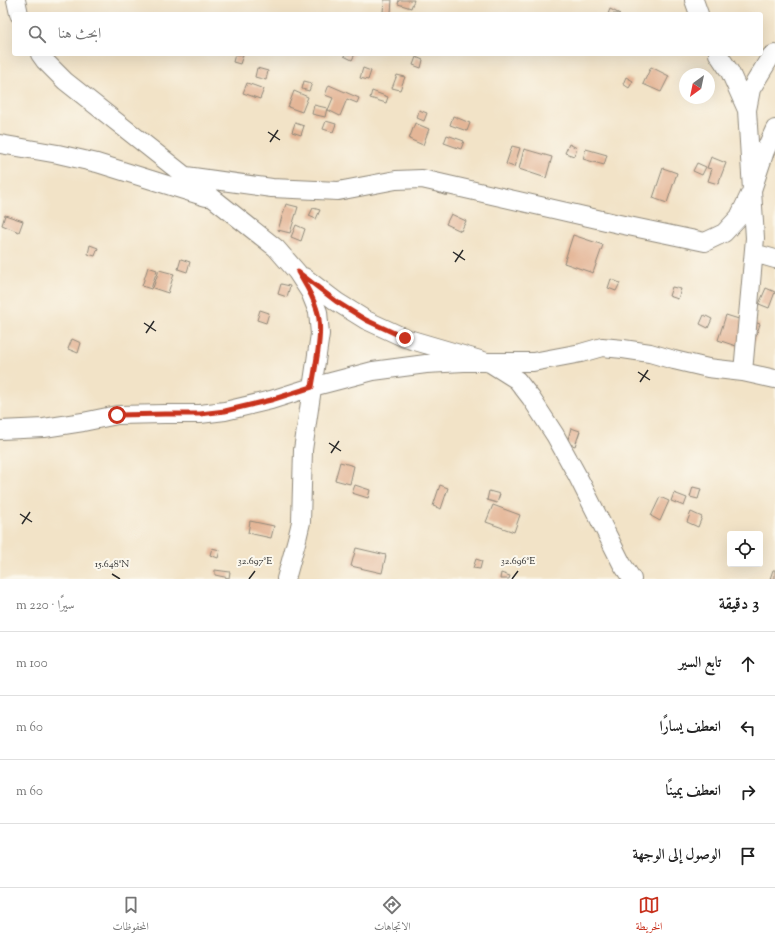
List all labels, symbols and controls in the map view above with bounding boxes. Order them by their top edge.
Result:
search box [12,12,763,56]
icon: search [26,23,48,45]
text: ابحث هنا [58,24,101,45]
north arrow [679,68,715,104]
route end [396,329,414,347]
route start [108,406,126,424]
map controls [727,531,763,567]
button: locate [727,531,763,567]
text: 32.697°E [238,554,272,569]
text: 32.696°E [501,554,535,569]
text: 15.648°N [95,557,129,572]
text: 3 دقيقة [719,593,759,617]
text: سيرًا · 220 m [16,597,75,615]
text: تابع السير [679,653,721,674]
icon: ahead [737,653,759,675]
text: 100 m [16,655,48,673]
text: انعطف يسارًا [660,717,721,738]
icon: left [737,717,759,739]
text: 60 m [16,719,43,737]
text: انعطف يمينًا [666,781,721,802]
icon: right [737,781,759,803]
text: 60 m [16,783,43,801]
text: الوصول إلى الوجهة [632,845,721,866]
icon: arrive [737,845,759,867]
tab: المحفوظات [113,894,149,937]
tab: الاتجاهات [374,894,411,937]
tab: الخريطة [636,894,662,937]

